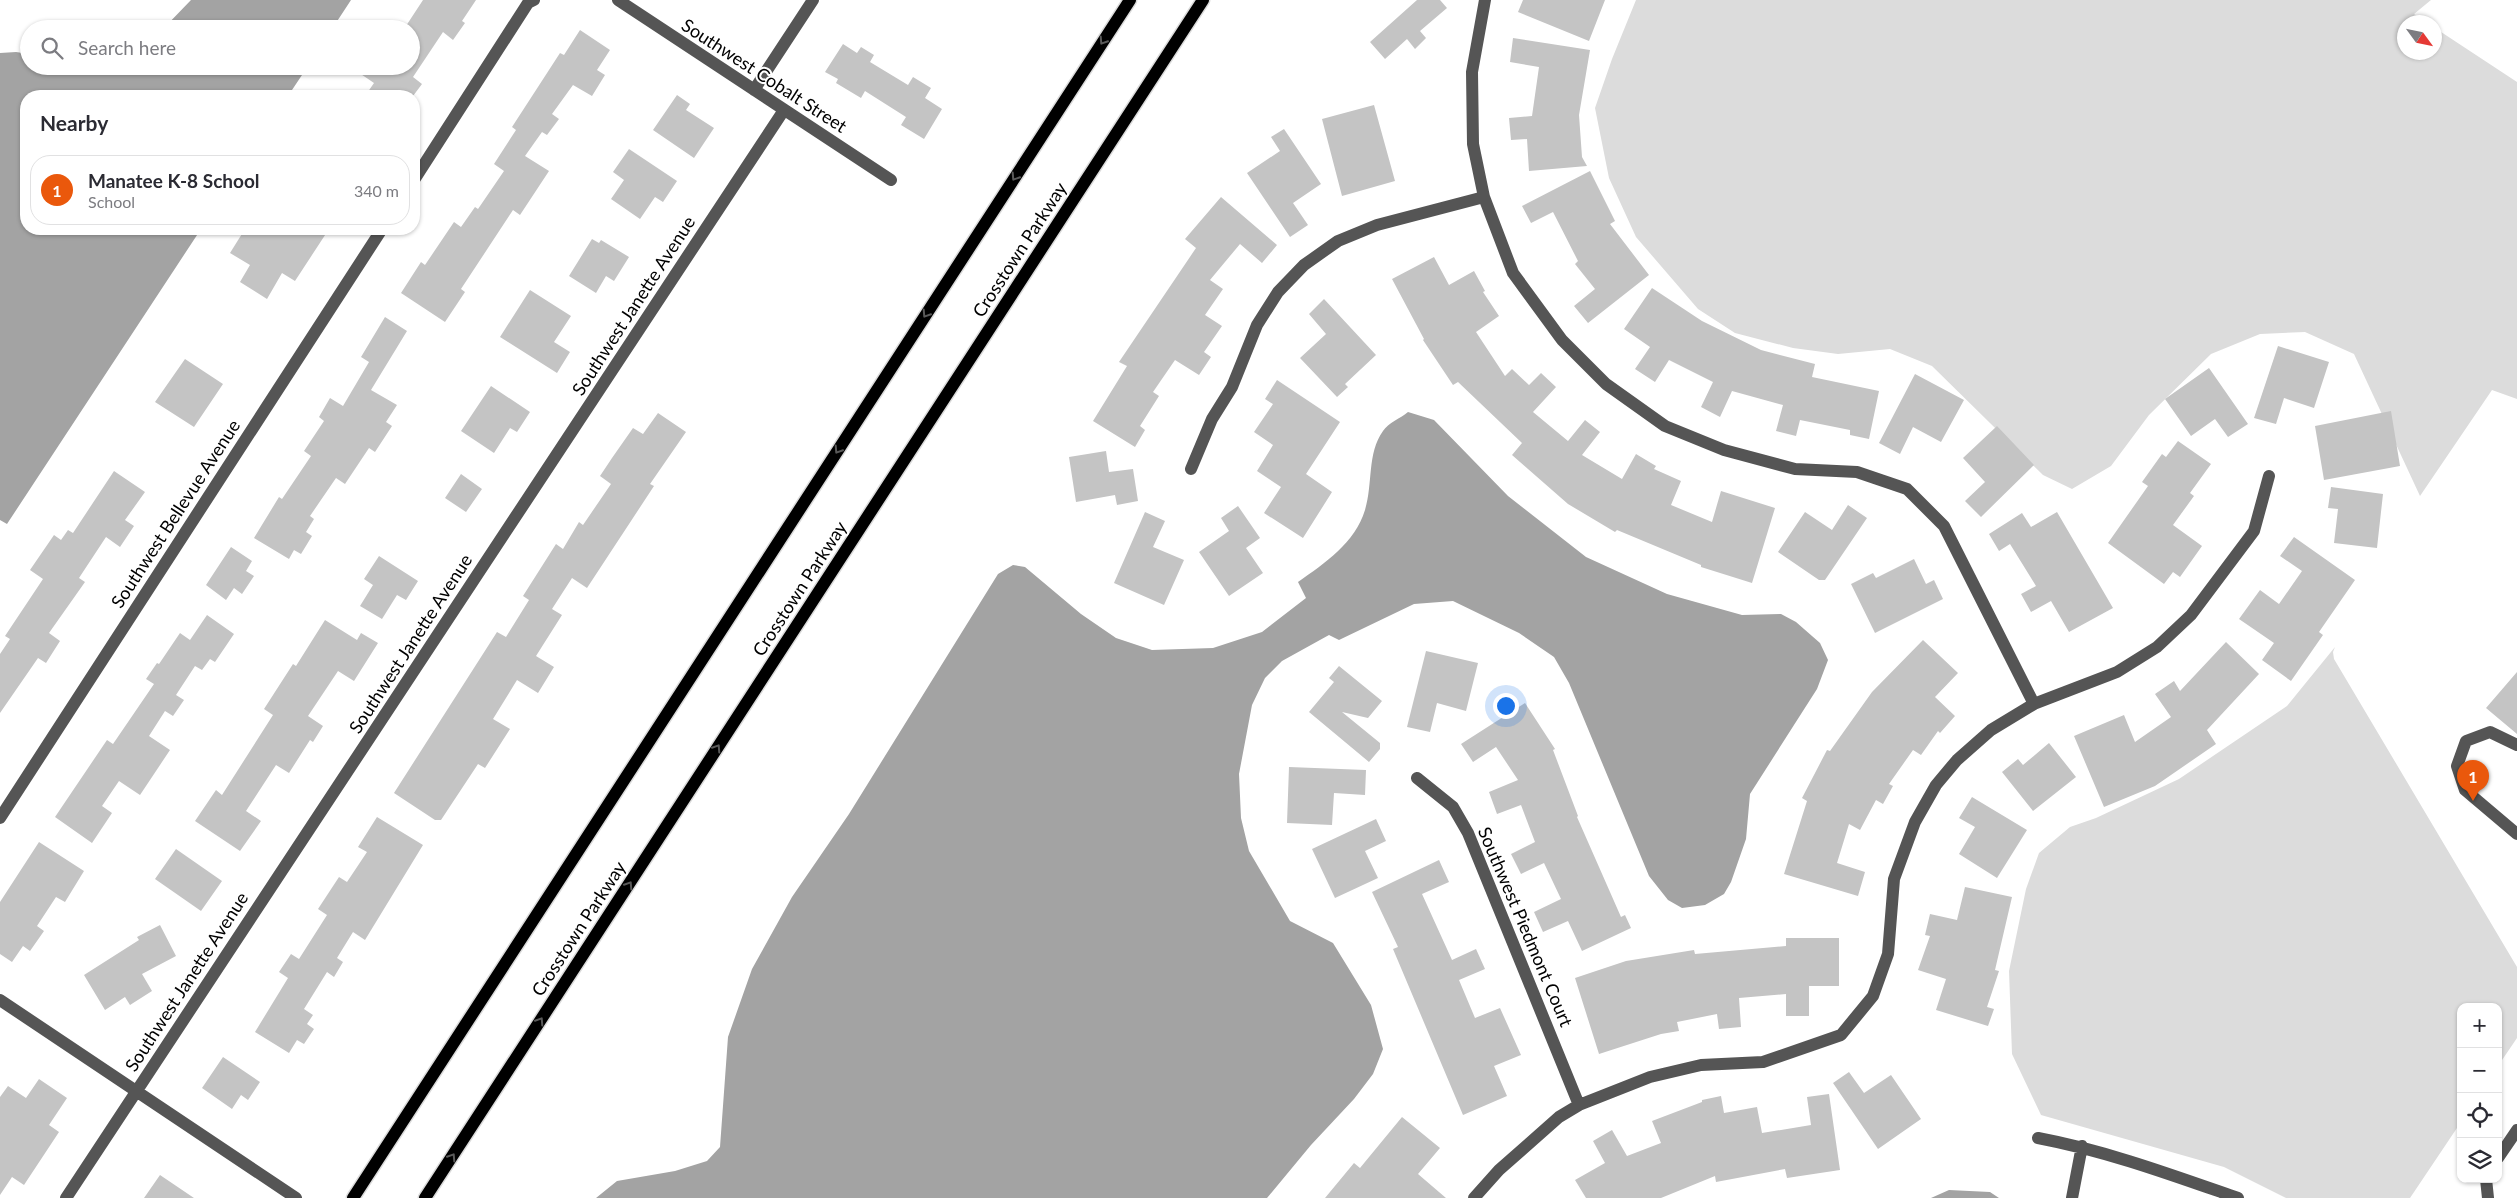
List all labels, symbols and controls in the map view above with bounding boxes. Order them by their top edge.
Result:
street label: Southwest Cobalt Street [678,13,852,137]
north arrow [2397,15,2442,60]
search box [20,20,420,75]
icon: search [38,34,66,62]
one-way arrow [1100,35,1109,45]
text: Search here [78,36,176,59]
text: Nearby [40,110,108,135]
text: Manatee K-8 School [88,169,260,192]
one-way arrow [1011,172,1021,181]
street label: Crosstown Parkway [967,177,1071,321]
text: 1 [52,181,62,200]
text: 340 m [354,181,399,200]
text: School [88,192,135,211]
street label: Southwest Janette Avenue [567,212,699,399]
one-way arrow [923,308,932,317]
street label: Southwest Bellevue Avenue [106,415,244,612]
one-way arrow [835,444,844,454]
street label: Crosstown Parkway [747,516,851,660]
street label: Southwest Janette Avenue [344,550,476,737]
your location [1493,693,1519,719]
one-way arrow [711,745,721,754]
pin: 1 [2457,760,2489,801]
street label: Southwest Piedmont Court [1474,824,1578,1030]
street label: Crosstown Parkway [526,856,630,1000]
one-way arrow [623,881,632,890]
street label: Southwest Janette Avenue [120,888,252,1075]
map controls [2457,1003,2502,1183]
button: + [2457,1003,2502,1048]
one-way arrow [534,1017,544,1026]
button: − [2457,1048,2502,1093]
button: locate [2457,1093,2502,1138]
button: layers [2457,1138,2502,1183]
one-way arrow [446,1153,455,1163]

